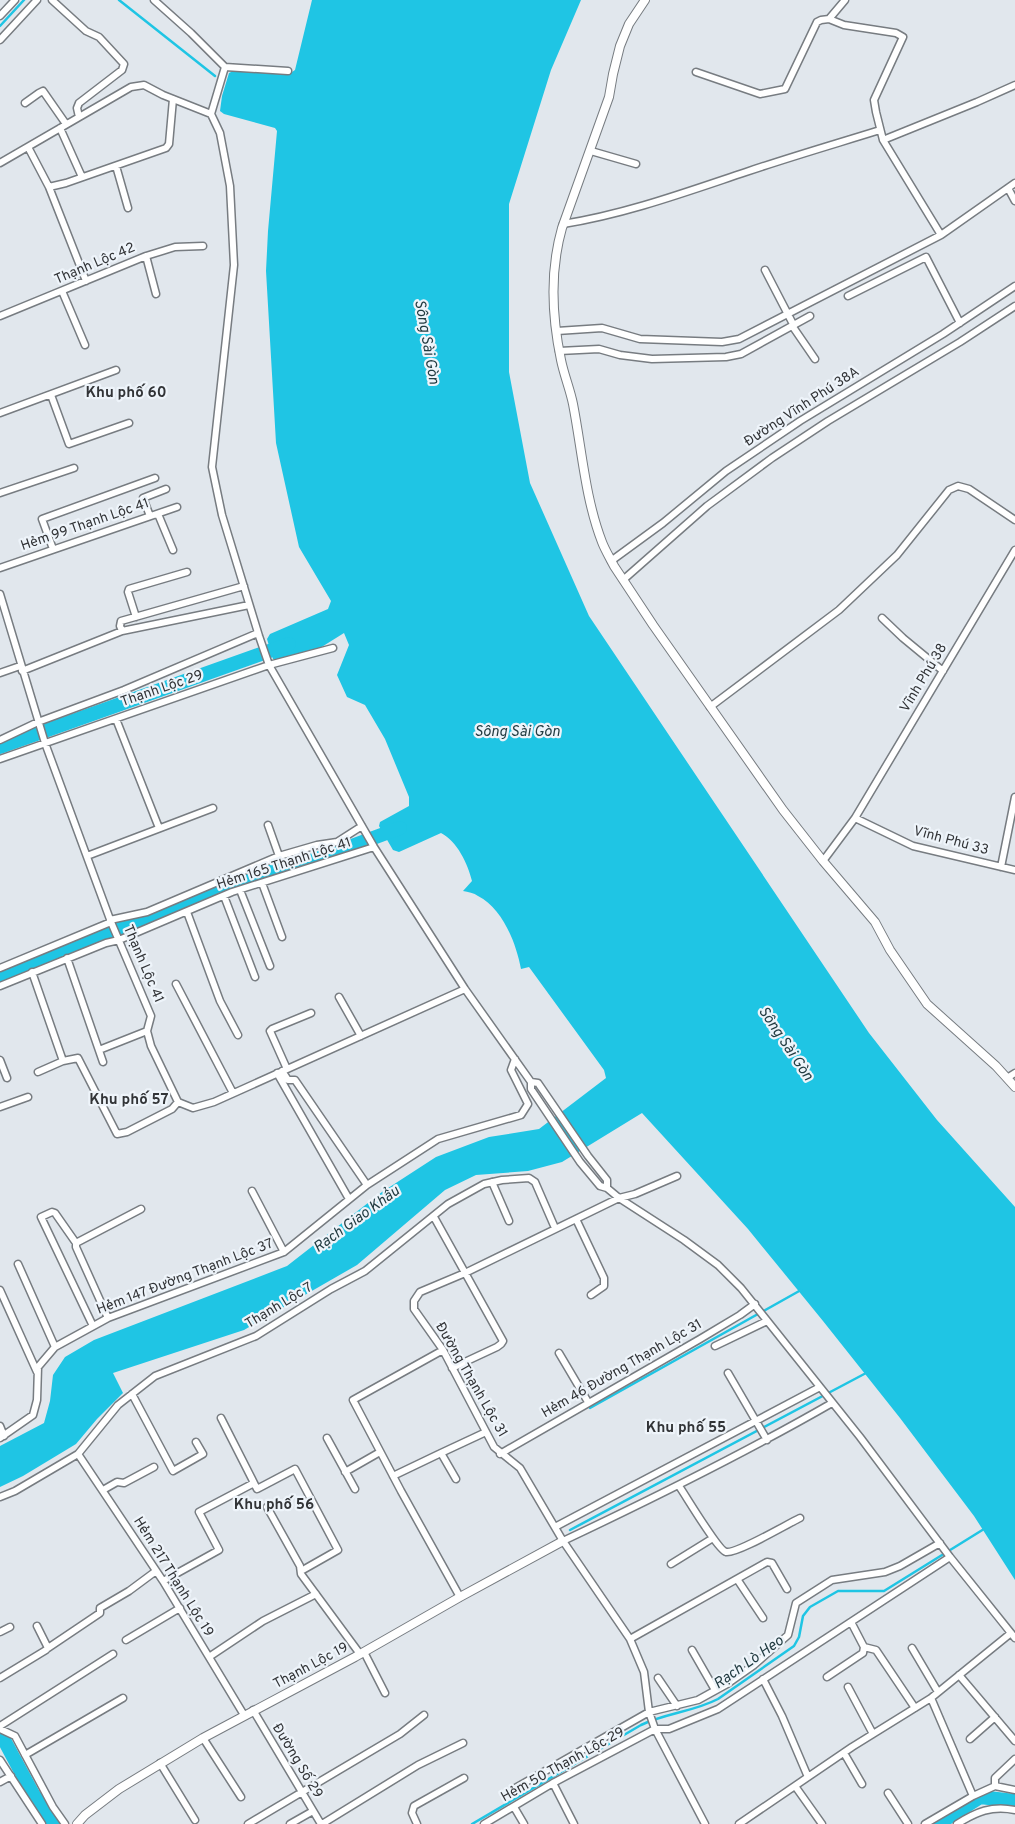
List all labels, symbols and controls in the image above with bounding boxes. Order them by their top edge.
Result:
street label: Thạnh Lộc 42 [52,239,138,289]
water label: Sông Sài Gòn [409,298,443,386]
street label: Đường Vĩnh Phú 38A [741,363,863,451]
district label: Khu phố 60 [85,383,167,403]
street label: Hẻm 99 Thạnh Lộc 41 [18,495,152,555]
street label: Vĩnh Phú 38 [897,640,951,716]
street label: Thạnh Lộc 29 [119,667,205,711]
water label: Sông Sài Gòn [474,723,560,742]
street label: Vĩnh Phú 33 [912,823,990,859]
street label: Hẻm 165 Thạnh Lộc 41 [215,834,353,894]
street label: Thạnh Lộc 41 [119,923,167,1005]
water label: Sông Sài Gòn [753,1003,817,1085]
district label: Khu phố 57 [89,1090,169,1110]
water label: Rạch Giao Khẩu [309,1180,405,1258]
street label: Hẻm 147 Đường Thạnh Lộc 37 [94,1235,276,1319]
street label: Thạnh Lộc 7 [242,1279,316,1333]
street label: Hẻm 46 Đường Thạnh Lộc 31 [539,1316,705,1422]
street label: Đường Thạnh Lộc 31 [431,1320,511,1440]
district label: Khu phố 55 [646,1418,726,1438]
district label: Khu phố 56 [234,1495,314,1515]
street label: Hẻm 217 Thạnh Lộc 19 [129,1514,217,1640]
water label: Rạch Lò Heo [710,1632,788,1694]
street label: Thạnh Lộc 19 [271,1639,351,1693]
street label: Đường Số 29 [268,1721,326,1801]
street label: Hẻm 50 Thạnh Lộc 29 [498,1724,628,1806]

